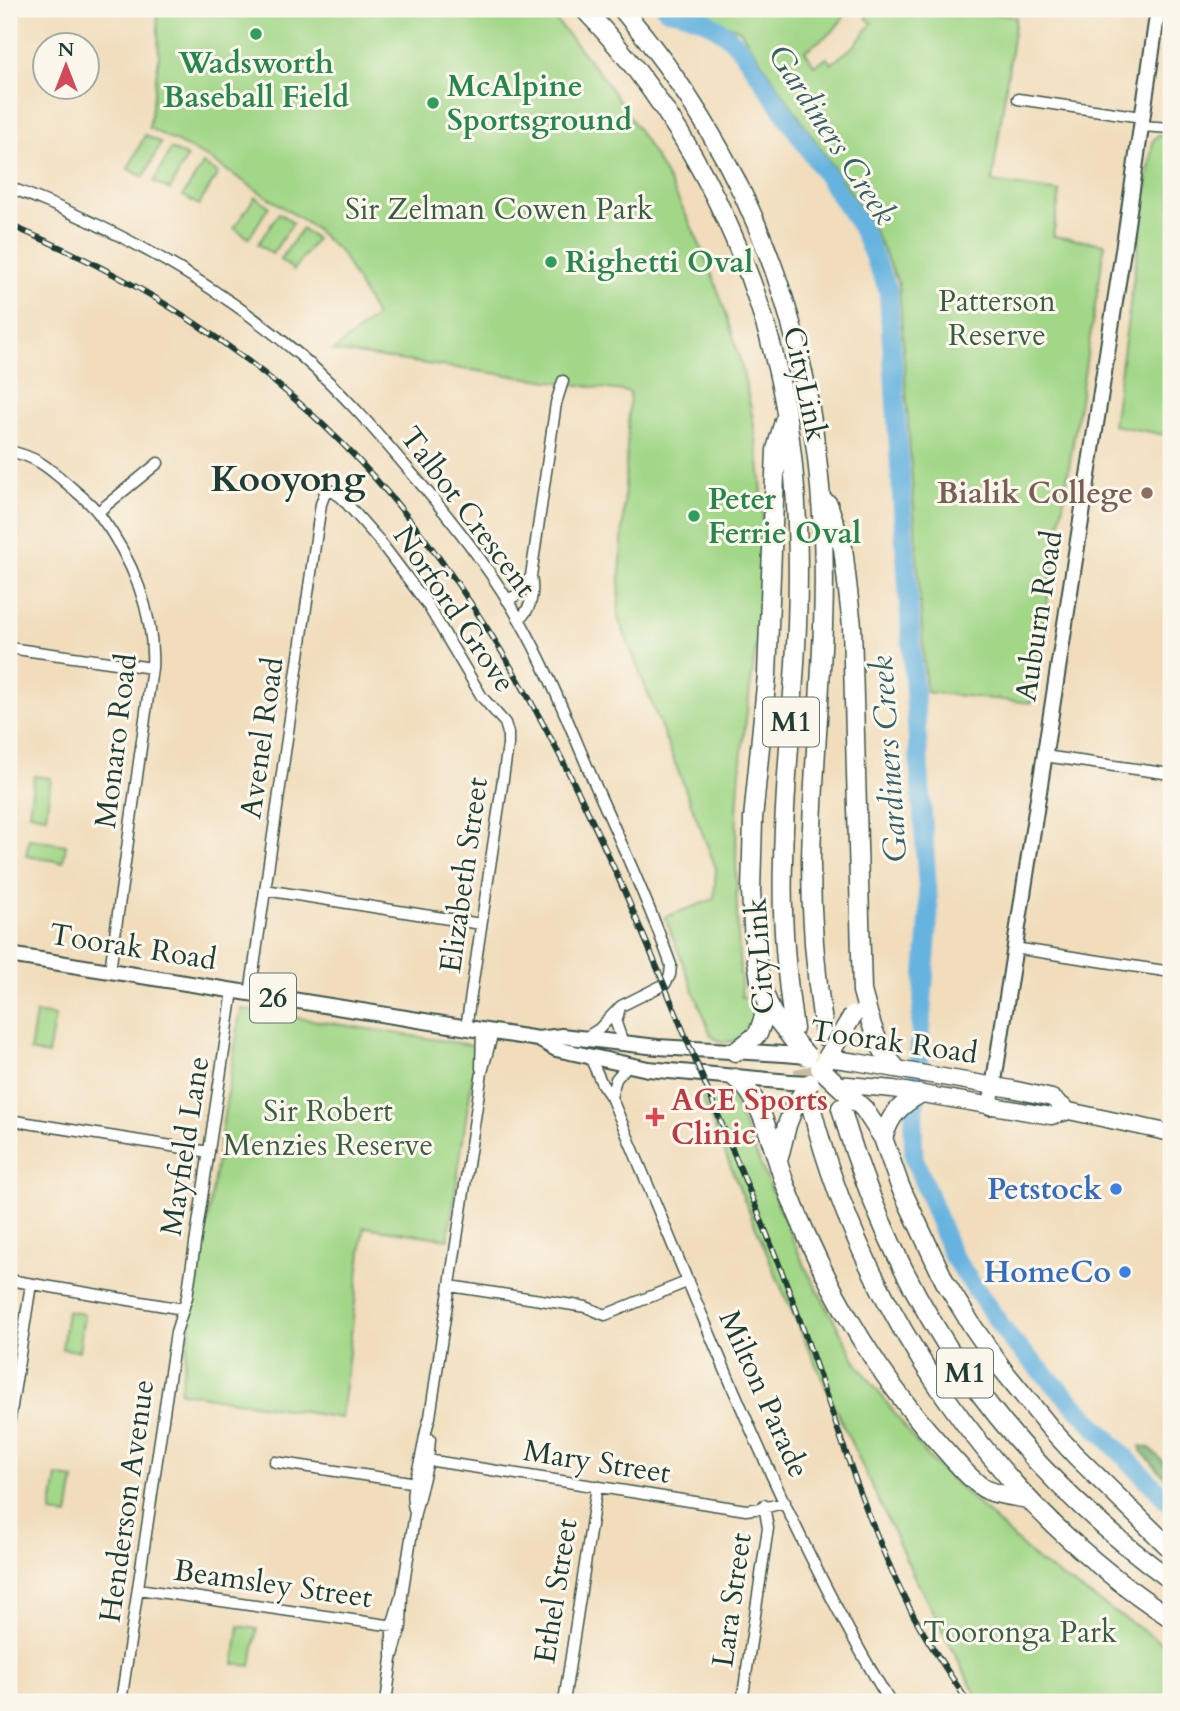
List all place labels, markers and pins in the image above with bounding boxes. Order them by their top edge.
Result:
marker: Wadsworth Baseball Field [248,26,264,42]
place label: Wadsworth Baseball Field [163,43,349,118]
place label: McAlpine Sportsground [447,66,632,141]
marker: McAlpine Sportsground [425,95,441,111]
place label: Righetti Oval [565,242,753,283]
marker: Righetti Oval [543,254,559,270]
place label: Bialik College [937,473,1133,514]
place label: Peter Ferrie Oval [708,479,862,554]
marker: Bialik College [1139,485,1155,501]
marker: Peter Ferrie Oval [686,508,702,524]
place label: ACE Sports Clinic [671,1080,828,1155]
marker: ACE Sports Clinic [645,1107,665,1127]
place label: Petstock [987,1169,1102,1210]
marker: Petstock [1108,1181,1124,1197]
place label: HomeCo [984,1252,1111,1293]
marker: HomeCo [1117,1264,1133,1280]

